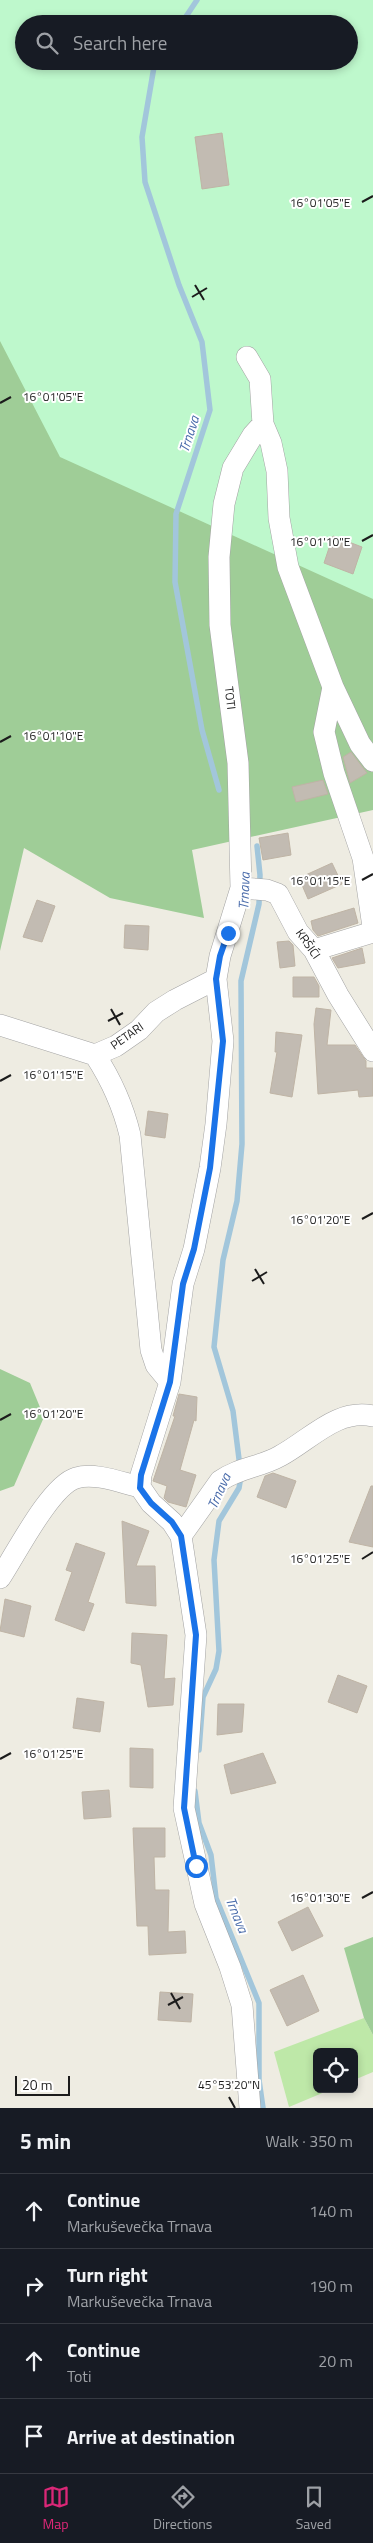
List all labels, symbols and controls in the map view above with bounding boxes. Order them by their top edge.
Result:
search box [15,15,358,70]
text: Search here [73,28,167,57]
icon: search [33,29,61,57]
text: 16°01'05"E [290,193,351,212]
text: 16°01'05"E [23,387,84,406]
water label: Trnava [173,412,205,455]
text: 16°01'10"E [290,532,351,551]
street label: TOTI [220,685,241,711]
text: 16°01'10"E [23,726,84,745]
water label: Trnava [232,871,255,910]
text: 16°01'15"E [290,871,351,890]
route end [217,922,240,945]
street label: KRŠIĆI [291,925,326,963]
street label: PETARI [106,1017,147,1054]
text: 16°01'15"E [23,1065,84,1084]
text: 16°01'20"E [290,1210,351,1229]
text: 16°01'20"E [23,1404,84,1423]
water label: Trnava [201,1469,236,1512]
text: 16°01'25"E [290,1549,351,1568]
text: 16°01'25"E [23,1744,84,1763]
route start [185,1855,208,1878]
text: 16°01'30"E [290,1888,351,1907]
water label: Trnava [221,1894,255,1937]
map controls [313,2048,358,2093]
button: locate [313,2048,358,2093]
scale bar [15,2073,70,2096]
text: 20 m [22,2074,52,2095]
text: 45°53'20"N [198,2075,260,2094]
text: 5 min [20,2125,71,2157]
text: Walk · 350 m [265,2129,353,2153]
text: Continue [67,2185,140,2214]
icon: ahead [20,2197,48,2225]
text: 140 m [309,2199,353,2223]
text: Markuševečka Trnava [67,2214,212,2238]
text: Turn right [67,2260,148,2289]
icon: right [20,2272,48,2300]
text: 190 m [309,2274,353,2298]
text: Markuševečka Trnava [67,2289,212,2313]
text: Continue [67,2335,140,2364]
icon: ahead [20,2347,48,2375]
text: 20 m [318,2349,353,2373]
text: Toti [67,2364,91,2388]
icon: arrive [20,2422,48,2450]
text: Arrive at destination [67,2422,235,2451]
tab: Map [42,2483,70,2534]
tab: Directions [153,2483,212,2534]
tab: Saved [296,2483,331,2534]

